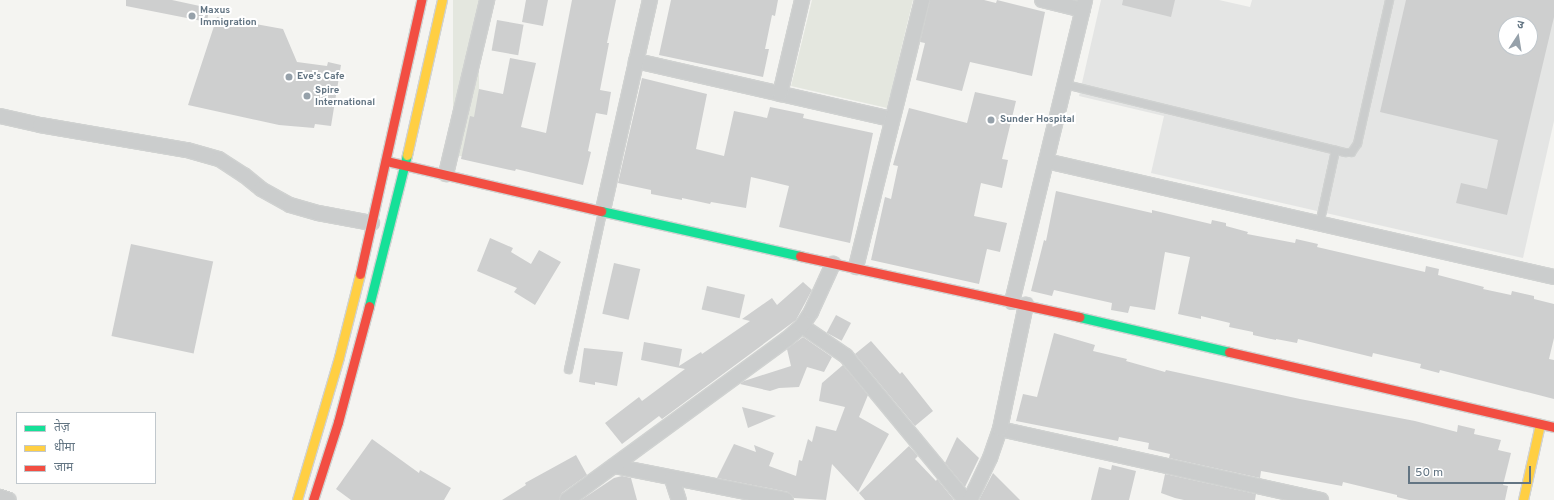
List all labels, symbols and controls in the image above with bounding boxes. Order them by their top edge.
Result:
place label: Maxus Immigration [200,4,257,28]
marker: Maxus Immigration [187,11,197,21]
north arrow [1498,16,1538,56]
text: उ [1516,18,1525,33]
place label: Eve's Cafe [297,71,345,83]
marker: Eve's Cafe [284,72,294,82]
place label: Spire International [315,84,375,108]
marker: Spire International [302,91,312,101]
marker: Sunder Hospital [985,114,997,126]
place label: Sunder Hospital [1000,114,1075,126]
legend [16,412,156,484]
text: तेज़ [54,420,70,436]
text: धीमा [54,440,75,456]
scale bar [1410,458,1533,484]
text: जाम [54,460,73,476]
text: 50 m [1415,465,1443,481]

